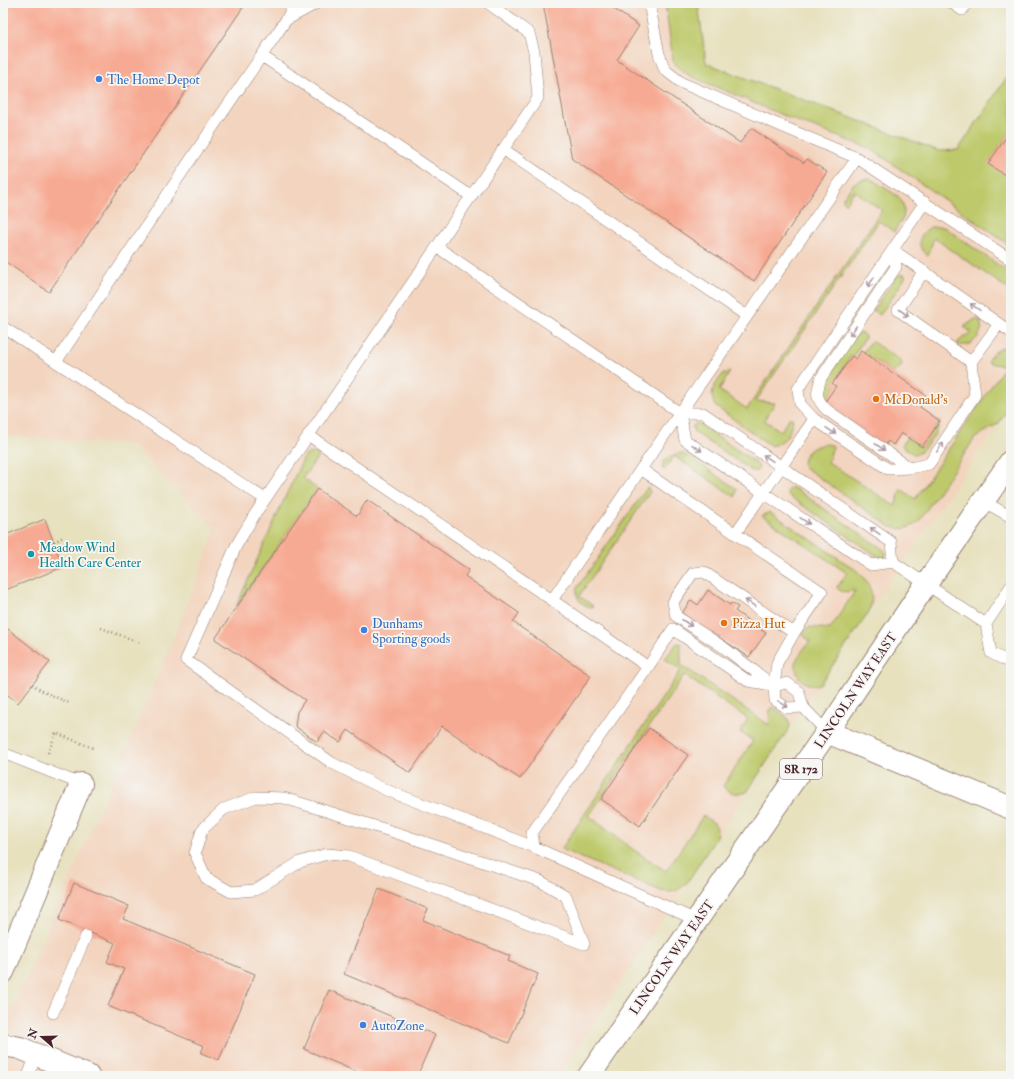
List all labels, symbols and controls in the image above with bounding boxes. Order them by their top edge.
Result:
place label: The Home Depot [107,72,200,89]
marker: The Home Depot [94,74,104,84]
one-way arrow [867,276,875,287]
one-way arrow [970,303,981,311]
one-way arrow [898,309,909,318]
one-way arrow [849,325,857,336]
place label: McDonald's [884,392,948,408]
marker: McDonald's [871,394,881,404]
one-way arrow [825,427,836,435]
one-way arrow [936,442,944,453]
one-way arrow [875,443,886,451]
one-way arrow [692,444,703,452]
one-way arrow [763,454,774,462]
one-way arrow [799,517,810,525]
one-way arrow [870,527,881,535]
place label: Meadow Wind Health Care Center [39,540,141,571]
marker: Meadow Wind Health Care Center [26,549,36,559]
one-way arrow [745,599,756,607]
place label: Dunhams Sporting goods [372,616,451,648]
place label: Pizza Hut [732,616,785,632]
marker: Pizza Hut [719,618,729,628]
one-way arrow [681,620,693,628]
marker: Dunhams Sporting goods [359,625,369,635]
street label: LINCOLN WAY EAST [811,629,901,752]
one-way arrow [777,701,789,709]
road number: SR 172 [780,759,822,779]
street label: LINCOLN WAY EAST [626,897,718,1018]
north arrow [22,1017,62,1057]
place label: AutoZone [370,1018,425,1034]
marker: AutoZone [358,1020,368,1030]
text: N [25,1026,41,1042]

